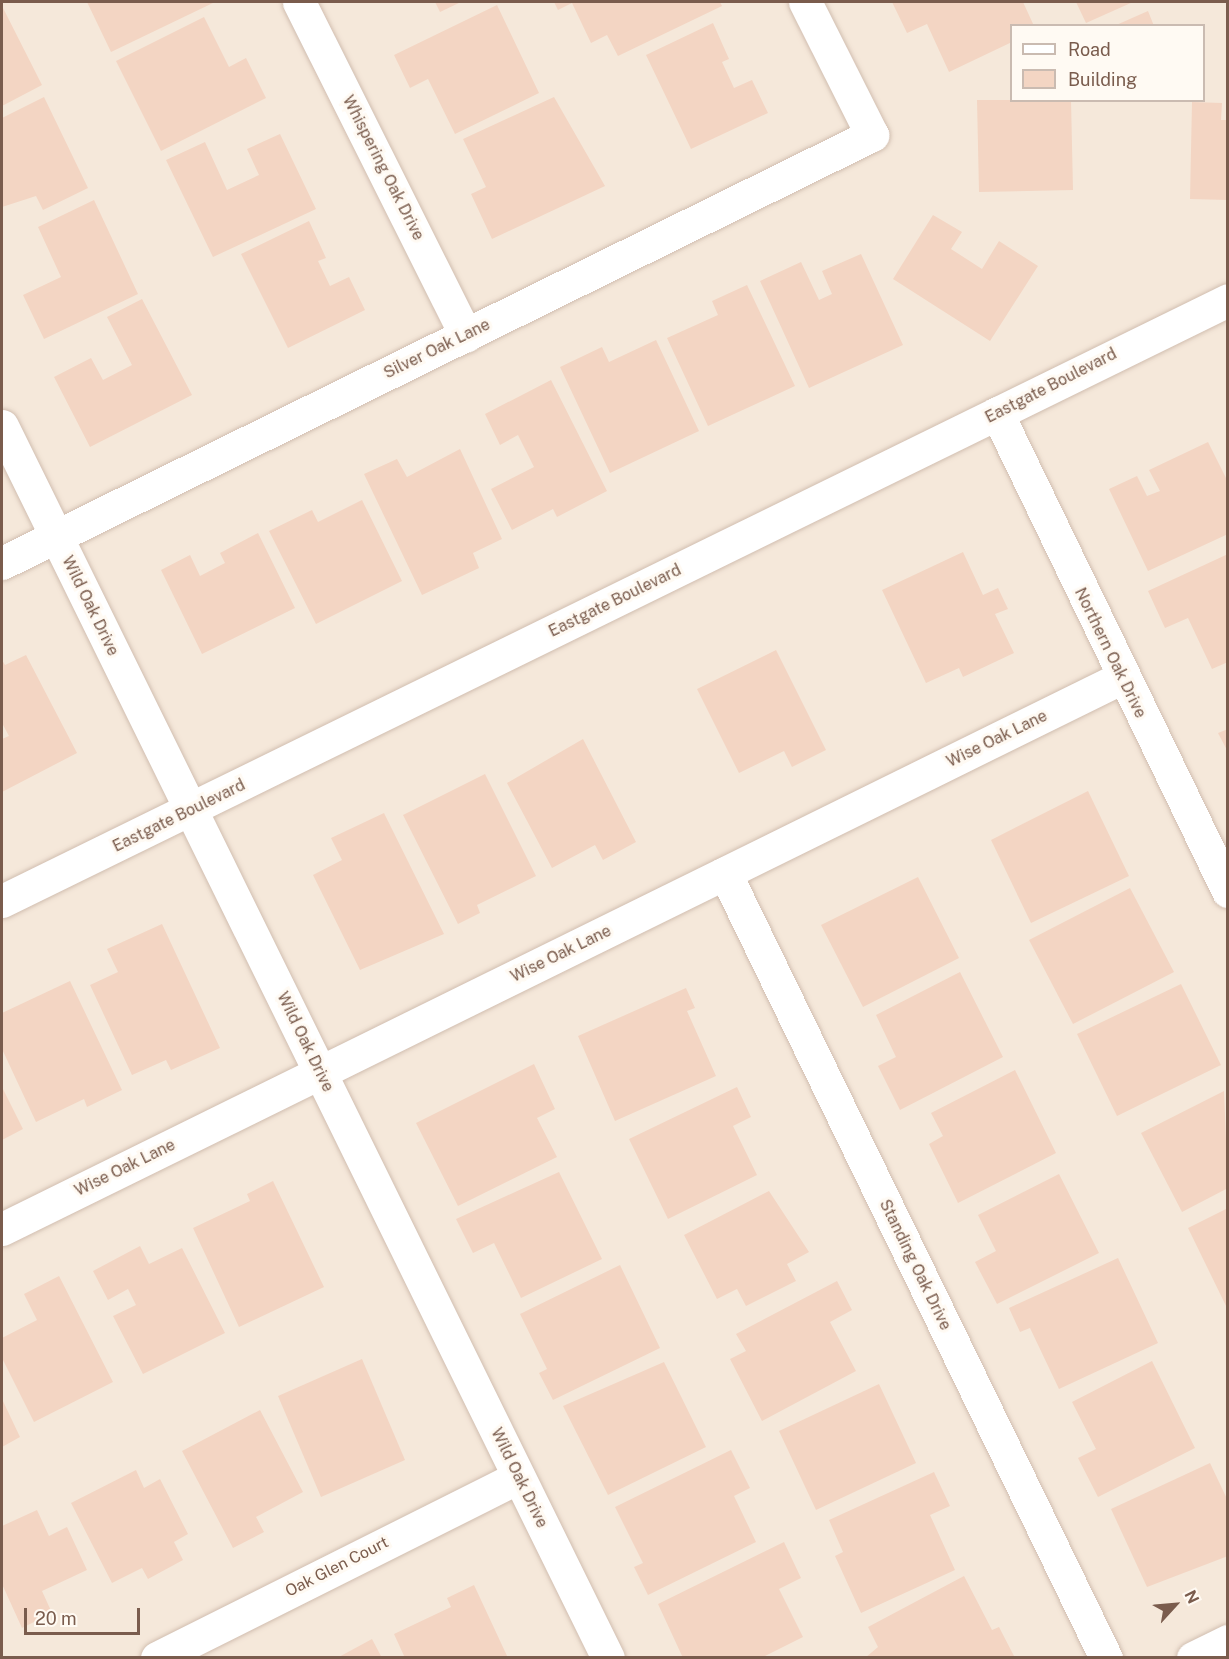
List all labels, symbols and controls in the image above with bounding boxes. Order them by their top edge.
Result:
legend [1010,24,1205,102]
text: Road [1068,39,1111,60]
text: Building [1068,69,1137,90]
street label: Whispering Oak Drive [338,92,428,244]
street label: Silver Oak Lane [381,315,493,383]
street label: Eastgate Boulevard [982,345,1120,427]
street label: Wild Oak Drive [58,553,122,659]
street label: Eastgate Boulevard [546,561,684,641]
street label: Northern Oak Drive [1070,585,1150,721]
street label: Wise Oak Lane [943,706,1051,772]
street label: Eastgate Boulevard [110,776,248,856]
street label: Wise Oak Lane [507,921,615,987]
street label: Wild Oak Drive [273,989,337,1095]
street label: Wise Oak Lane [71,1135,179,1201]
street label: Standing Oak Drive [875,1197,955,1333]
street label: Wild Oak Drive [487,1425,551,1531]
street label: Oak Glen Court [282,1533,392,1601]
north arrow [1145,1575,1205,1635]
text: N [1180,1587,1203,1607]
scale bar [27,1596,142,1634]
text: 20 m [35,1608,77,1629]

